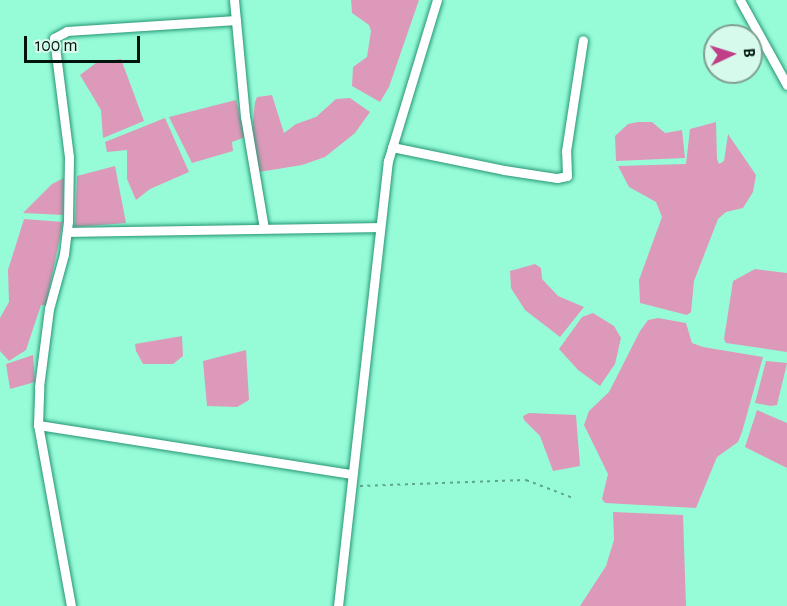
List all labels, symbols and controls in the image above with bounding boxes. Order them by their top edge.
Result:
scale bar [27,24,142,62]
north arrow [703,24,763,84]
text: 100 m [35,37,78,55]
text: B [741,48,757,58]

